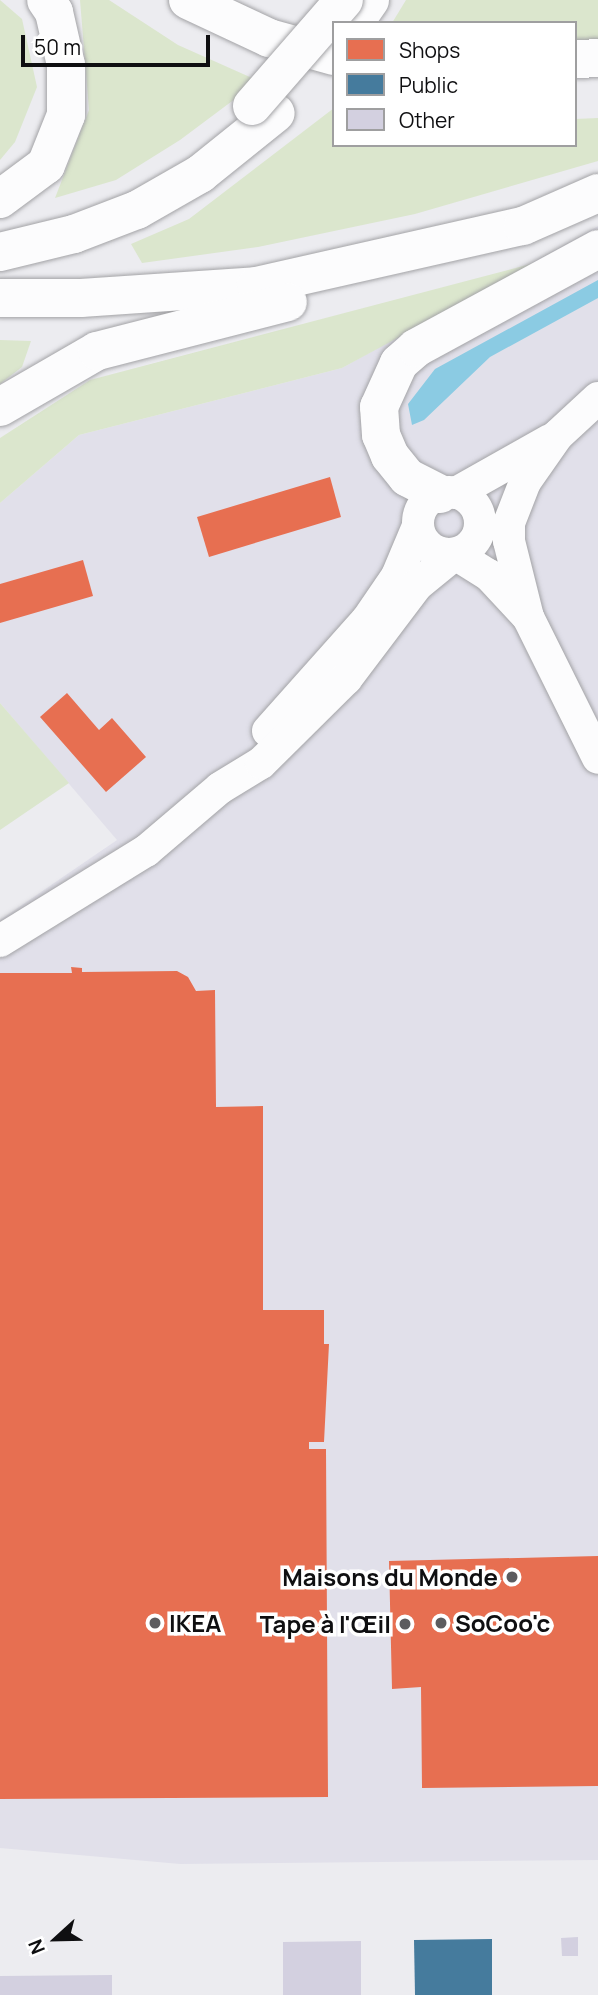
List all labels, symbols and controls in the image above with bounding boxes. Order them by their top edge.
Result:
scale bar [24,21,214,65]
legend [332,21,577,147]
text: 50 m [34,33,81,61]
text: Shops [399,36,460,64]
text: Public [399,71,458,99]
text: Other [399,106,455,134]
place label: Maisons du Monde [282,1563,498,1591]
marker: Maisons du Monde [504,1569,520,1585]
place label: IKEA [169,1609,221,1637]
place label: SoCoo'c [455,1609,550,1637]
place label: Tape à l'Œil [260,1610,391,1638]
marker: IKEA [147,1615,163,1631]
marker: SoCoo'c [433,1615,449,1631]
marker: Tape à l'Œil [397,1616,413,1632]
north arrow [21,1904,91,1974]
text: N [22,1936,51,1958]

